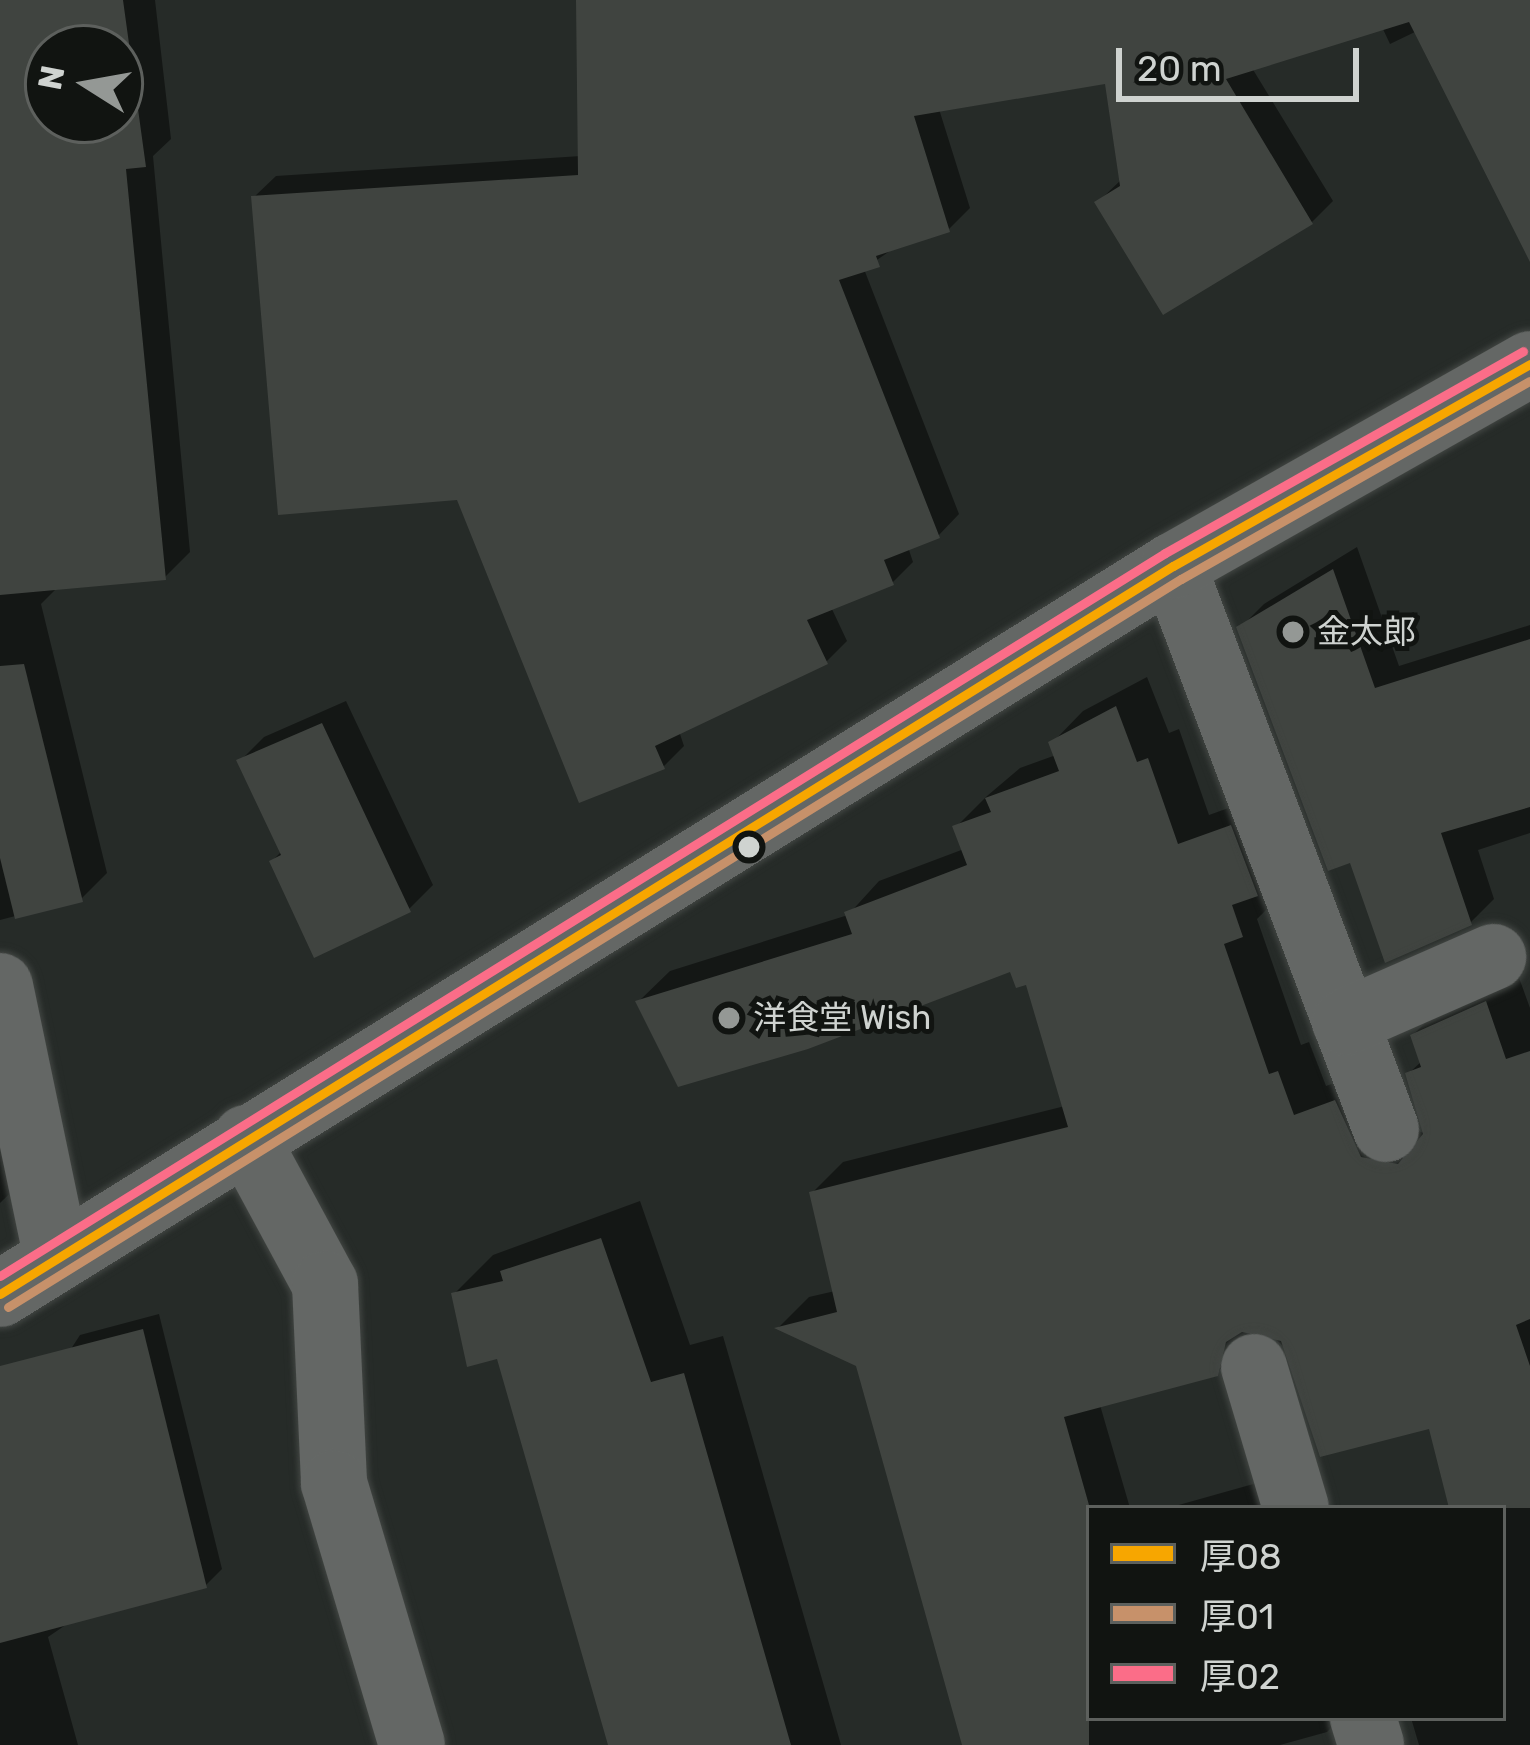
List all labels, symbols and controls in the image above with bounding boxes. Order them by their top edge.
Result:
north arrow [24,24,144,144]
scale bar [1122,24,1365,98]
text: 20 m [1137,47,1222,90]
text: N [30,62,73,93]
place label: 金太郎 [1317,612,1416,652]
marker: 金太郎 [1280,619,1306,645]
unlabelled marker [738,836,760,858]
place label: 洋食堂 Wish [753,998,931,1038]
marker: 洋食堂 Wish [716,1005,742,1031]
legend [1086,1505,1506,1721]
text: 厚08 [1200,1535,1282,1578]
text: 厚01 [1200,1595,1274,1638]
text: 厚02 [1200,1655,1280,1698]

